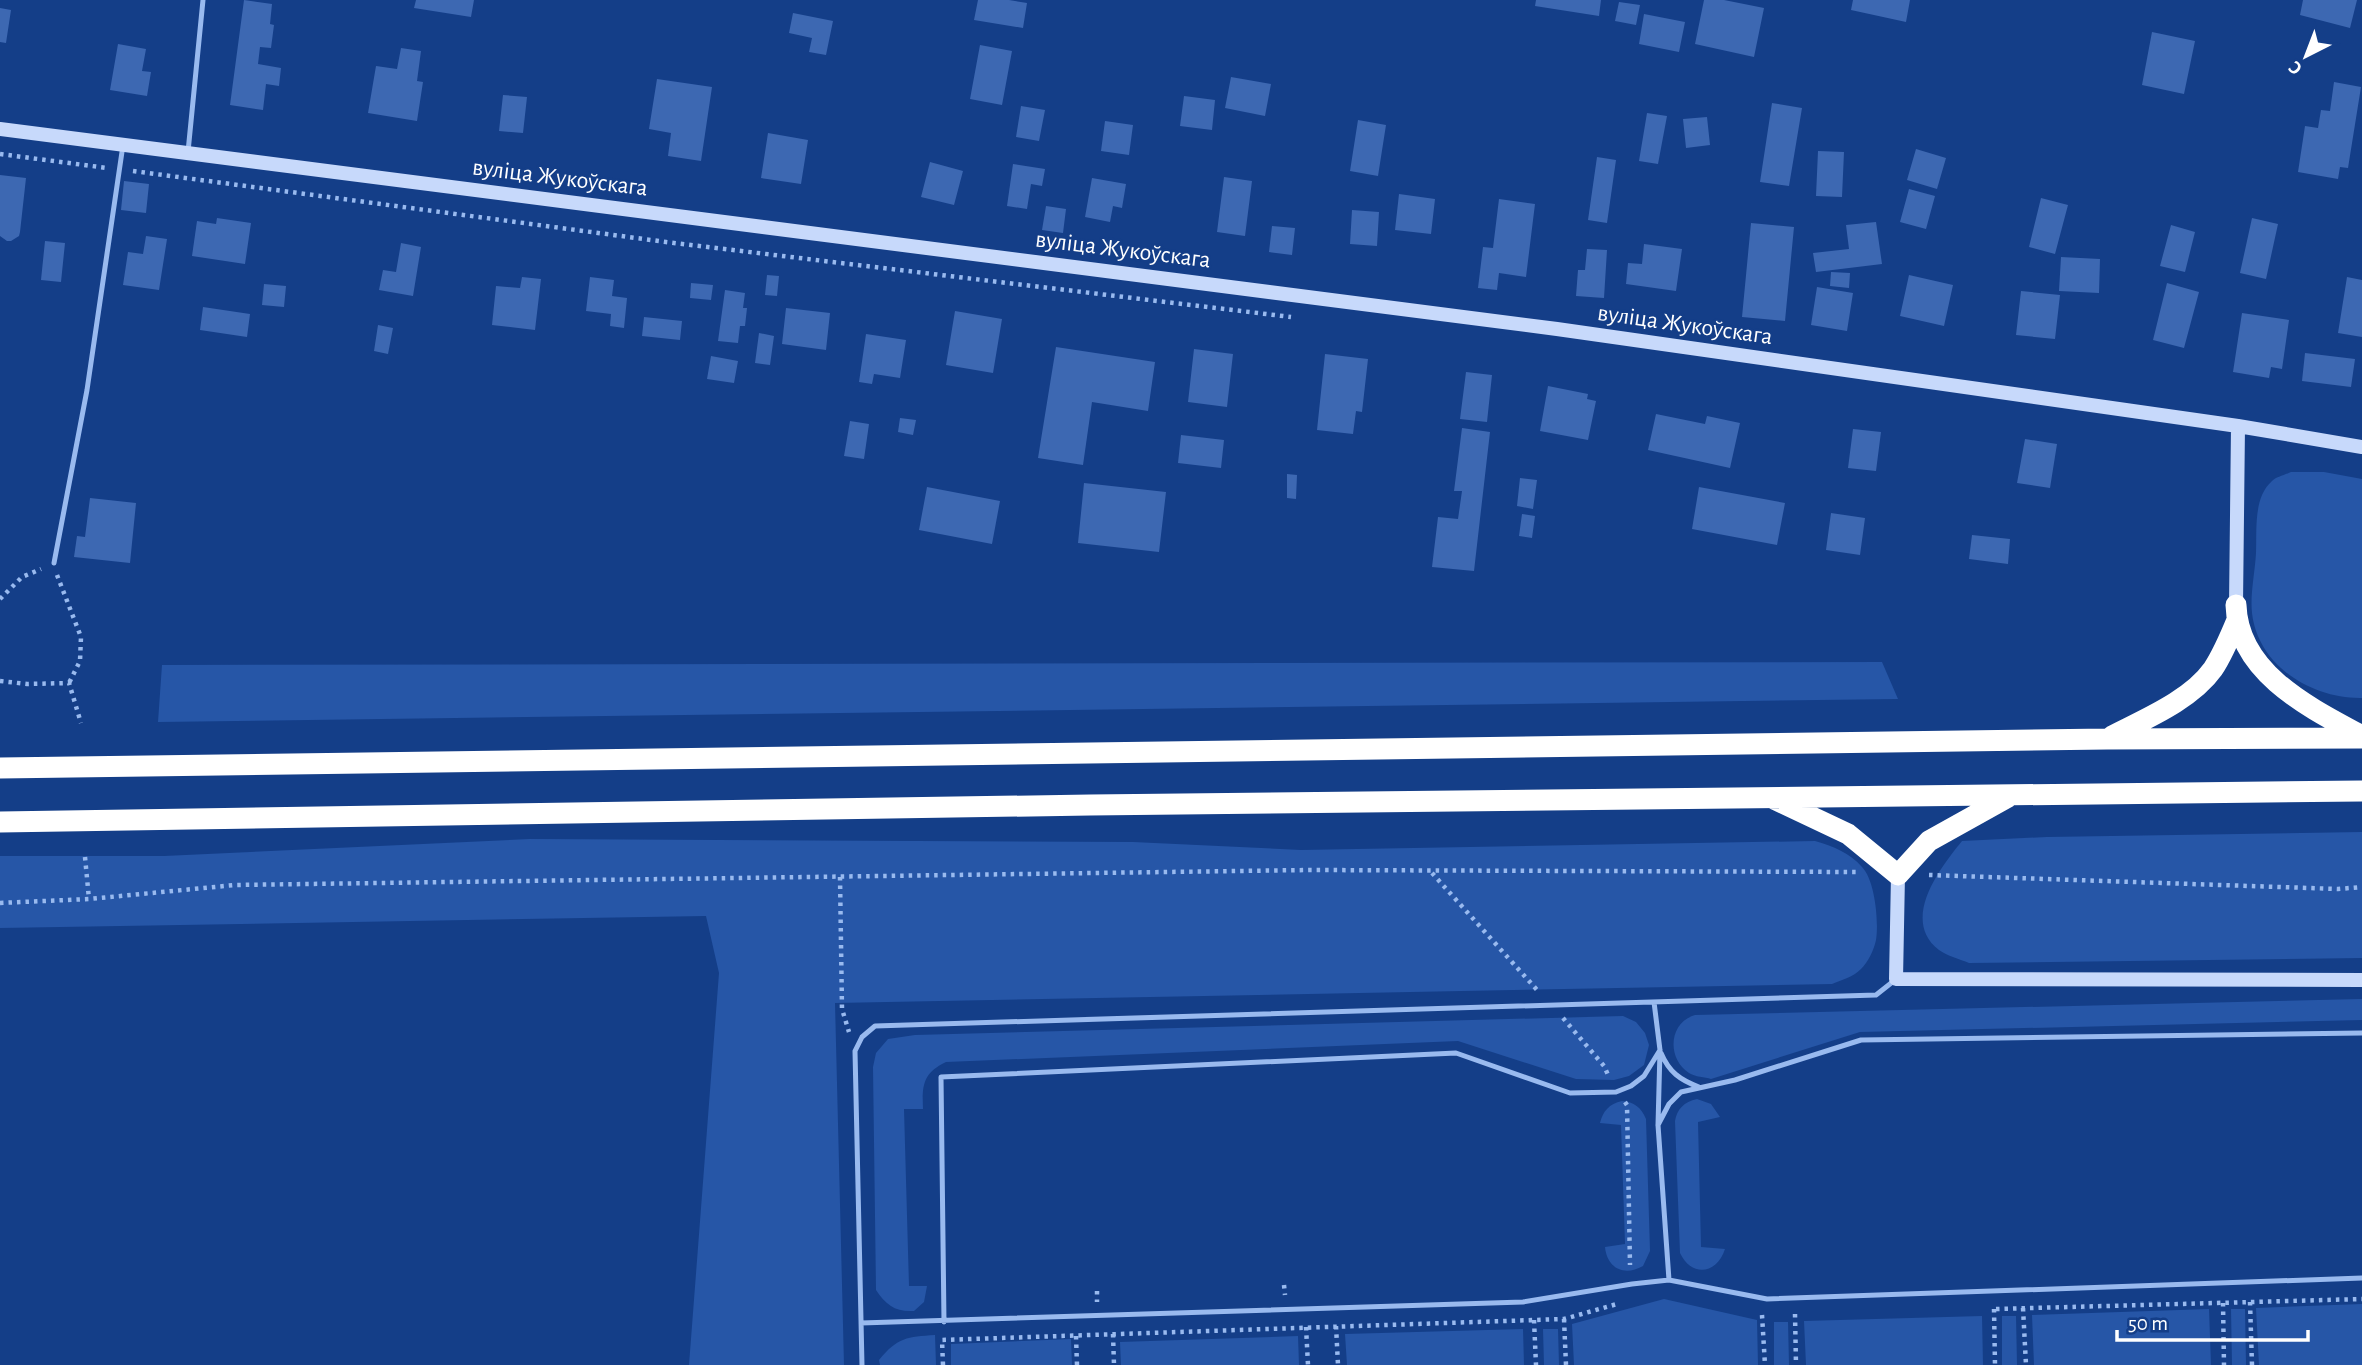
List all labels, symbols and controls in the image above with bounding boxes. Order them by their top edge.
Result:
north arrow [2271,21,2341,91]
text: С [2285,57,2306,78]
street label: вуліца Жукоўскага [471,155,649,201]
street label: вуліца Жукоўскага [1034,227,1212,273]
street label: вуліца Жукоўскага [1596,301,1774,349]
scale bar [2117,1298,2308,1342]
text: 50 m [2128,1313,2168,1334]

